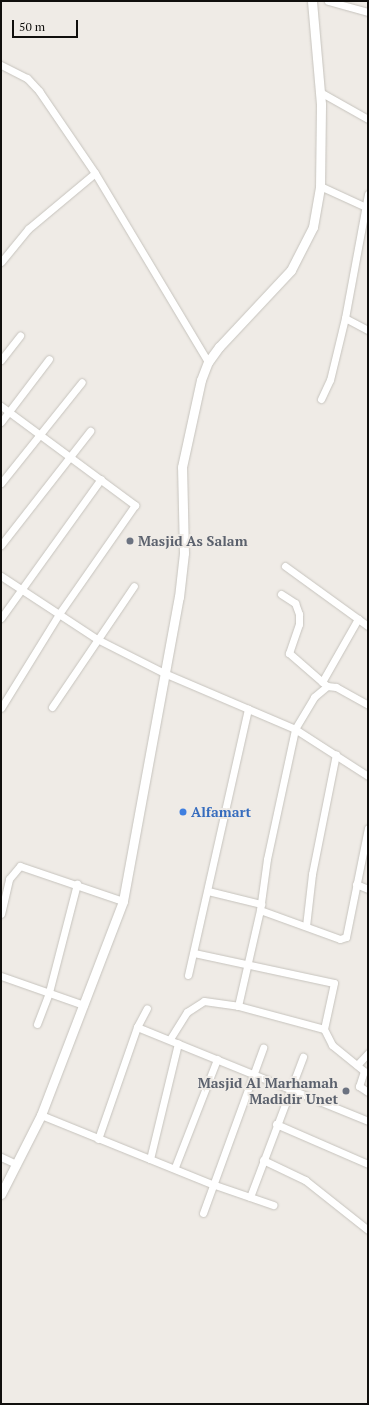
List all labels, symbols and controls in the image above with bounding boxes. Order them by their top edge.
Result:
scale bar [14,12,80,38]
text: 50 m [19,19,45,34]
place label: Masjid As Salam [138,533,248,549]
marker: Masjid As Salam [125,536,135,546]
place label: Alfamart [191,804,251,820]
marker: Alfamart [178,807,188,817]
place label: Masjid Al Marhamah Madidir Unet [198,1075,338,1108]
marker: Masjid Al Marhamah Madidir Unet [341,1086,351,1096]

